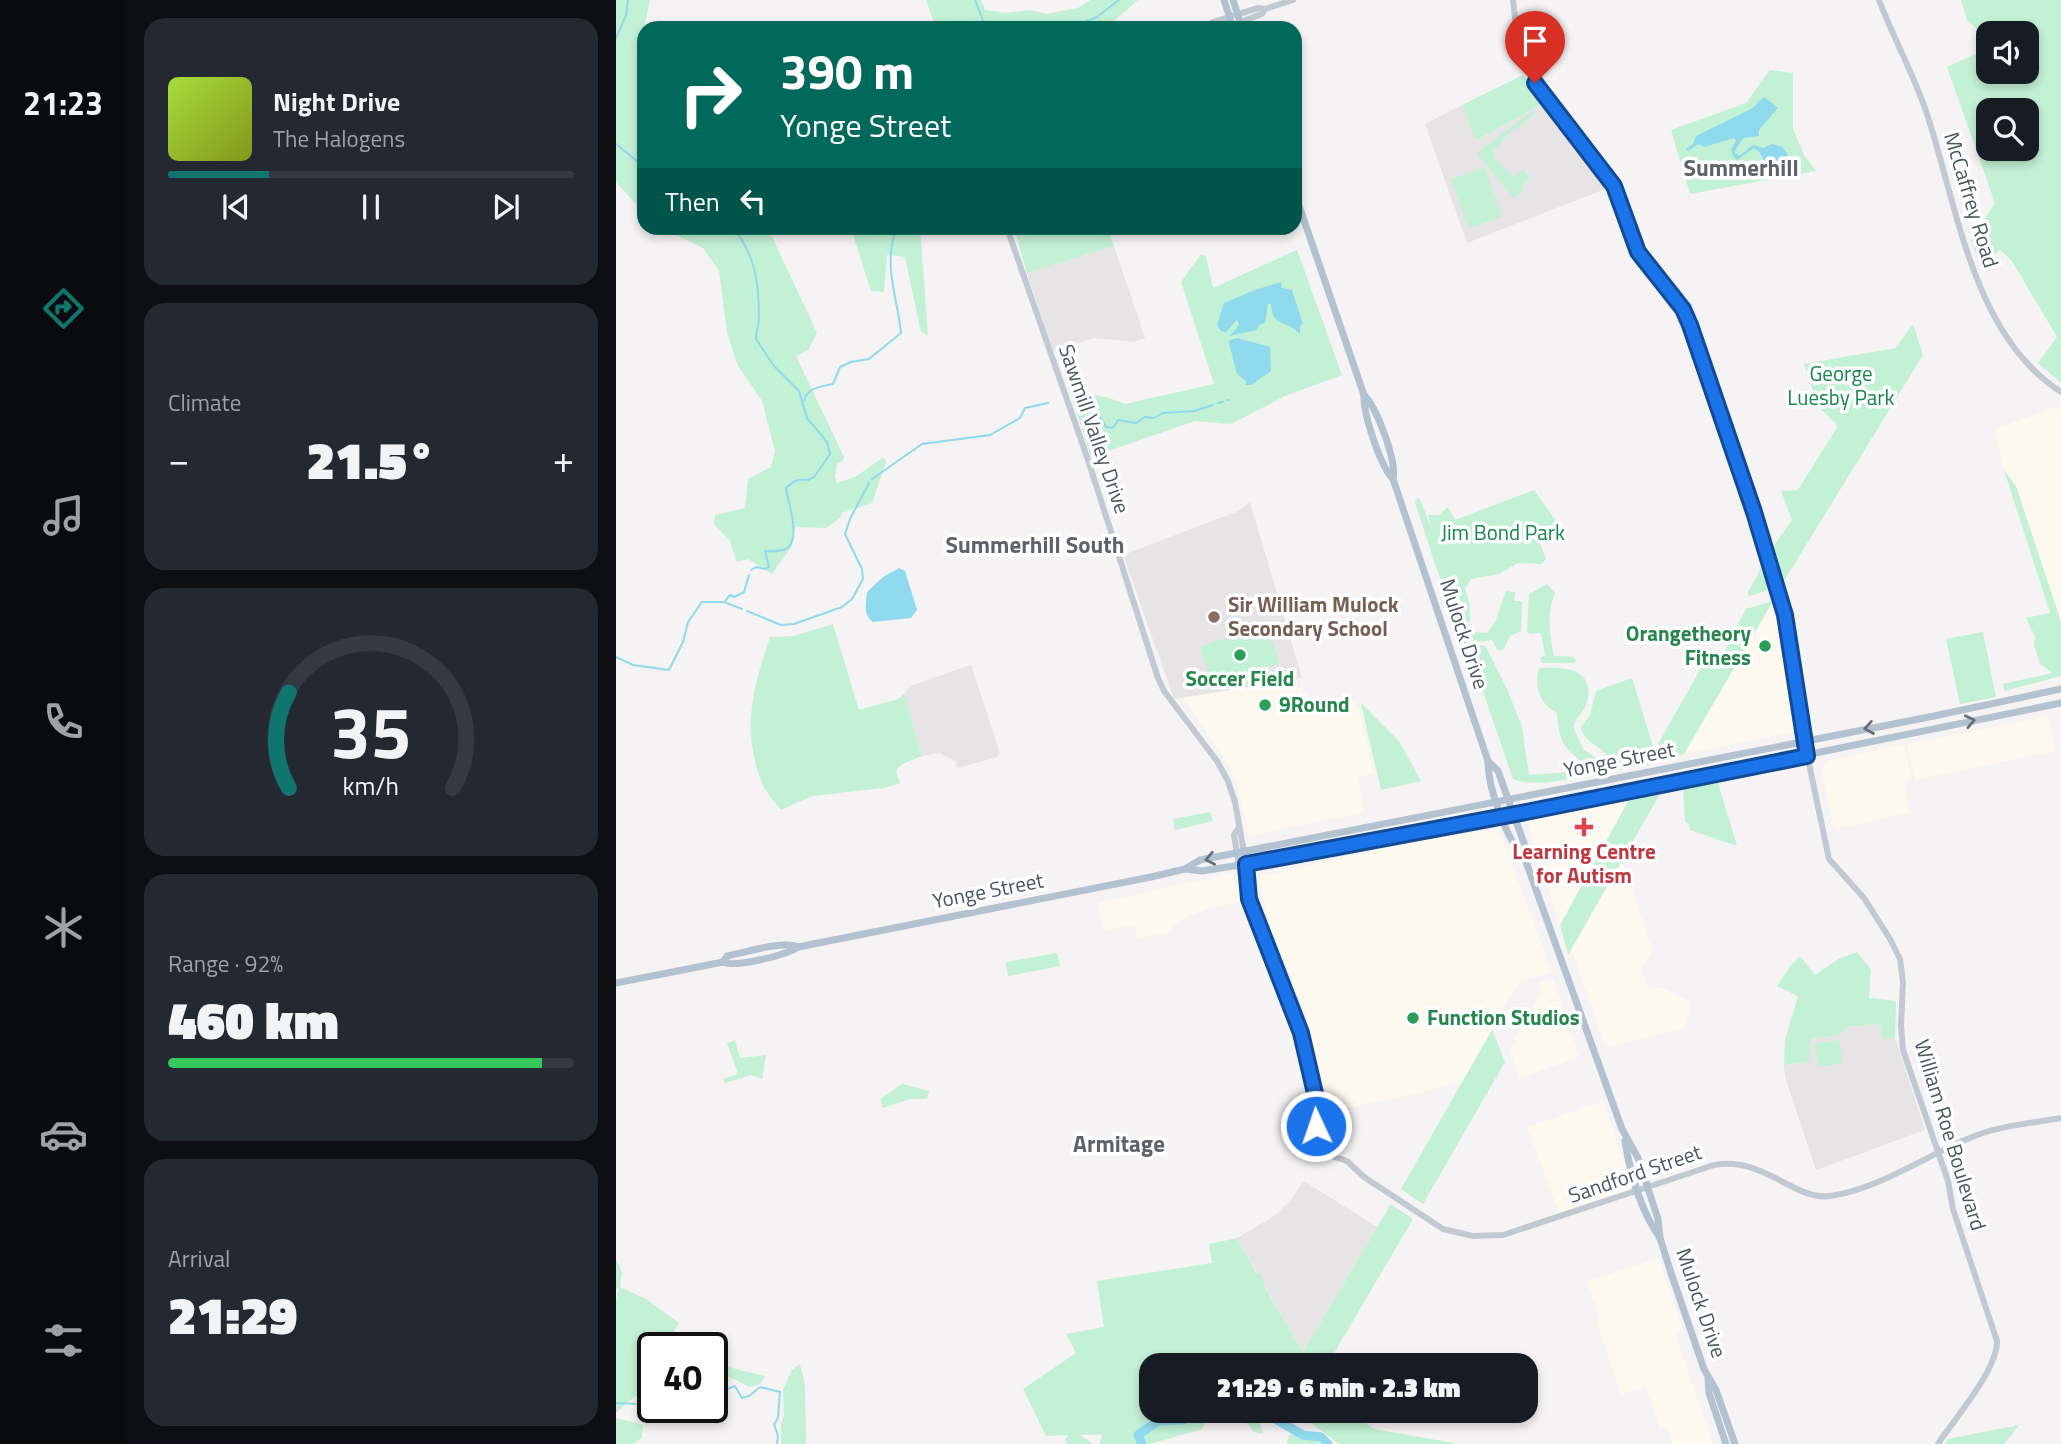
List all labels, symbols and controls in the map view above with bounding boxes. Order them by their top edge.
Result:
pin [1505,11,1565,83]
map controls [1976,21,2039,161]
button: sound [1976,21,2039,84]
icon: arrive [1516,22,1554,60]
text: 390 m [780,33,914,108]
icon: right [665,49,756,140]
text: 21:23 [23,79,103,127]
text: Night Drive [273,82,400,121]
button: search [1976,98,2039,161]
text: Yonge Street [780,101,951,149]
text: The Halogens [273,121,405,156]
street label: McCaffrey Road [1936,128,2008,271]
district label: Summerhill [1683,150,1799,185]
text: Then [665,182,720,221]
icon: left [734,182,772,220]
icon: previous [217,188,255,226]
icon: pause [352,188,390,226]
icon: next [487,188,525,226]
icon: directions [39,284,88,333]
street label: Sawmill Valley Drive [1051,340,1139,518]
park label: George Luesby Park [1787,357,1895,413]
text: Climate [168,385,241,420]
text: 21.5° [306,420,436,499]
text: − [168,430,189,488]
text: + [553,430,574,488]
icon: music [39,491,88,540]
park label: Jim Bond Park [1441,516,1565,548]
district label: Summerhill South [946,527,1124,562]
street label: Mulock Drive [1432,574,1498,693]
place label: Sir William Mulock Secondary School [1228,588,1399,644]
marker: Sir William Mulock Secondary School [1206,609,1222,625]
place label: Orangetheory Fitness [1626,617,1751,673]
marker: Orangetheory Fitness [1757,638,1773,654]
marker: Soccer Field [1232,647,1248,663]
place label: Soccer Field [1186,662,1294,694]
text: 35 [330,676,412,786]
place label: 9Round [1279,688,1350,720]
icon: phone [39,697,88,746]
marker: 9Round [1257,697,1273,713]
one-way arrow [1964,714,1976,729]
one-way arrow [1863,720,1875,735]
street label: Yonge Street [1561,732,1678,785]
text: km/h [343,767,399,805]
marker: Learning Centre for Autism [1574,817,1594,837]
place label: Learning Centre for Autism [1512,835,1656,891]
one-way arrow [1204,851,1216,866]
street label: Yonge Street [930,863,1047,916]
icon: climate [39,903,88,952]
text: Range · 92% [168,946,283,981]
text: 460 km [168,980,339,1059]
place label: Function Studios [1427,1001,1580,1033]
marker: Function Studios [1405,1010,1421,1026]
street label: William Roe Boulevard [1907,1035,1995,1234]
position arrow [1279,1089,1353,1163]
icon: car [39,1110,88,1159]
district label: Armitage [1073,1126,1165,1161]
street label: Sandford Street [1564,1135,1706,1211]
text: Arrival [168,1241,230,1276]
street label: Mulock Drive [1668,1243,1736,1362]
text: 21:29 [168,1275,297,1354]
icon: filters [39,1316,88,1365]
speed limit sign: 40 [637,1332,728,1423]
text: 21:29 · 6 min · 2.3 km [1217,1368,1460,1407]

